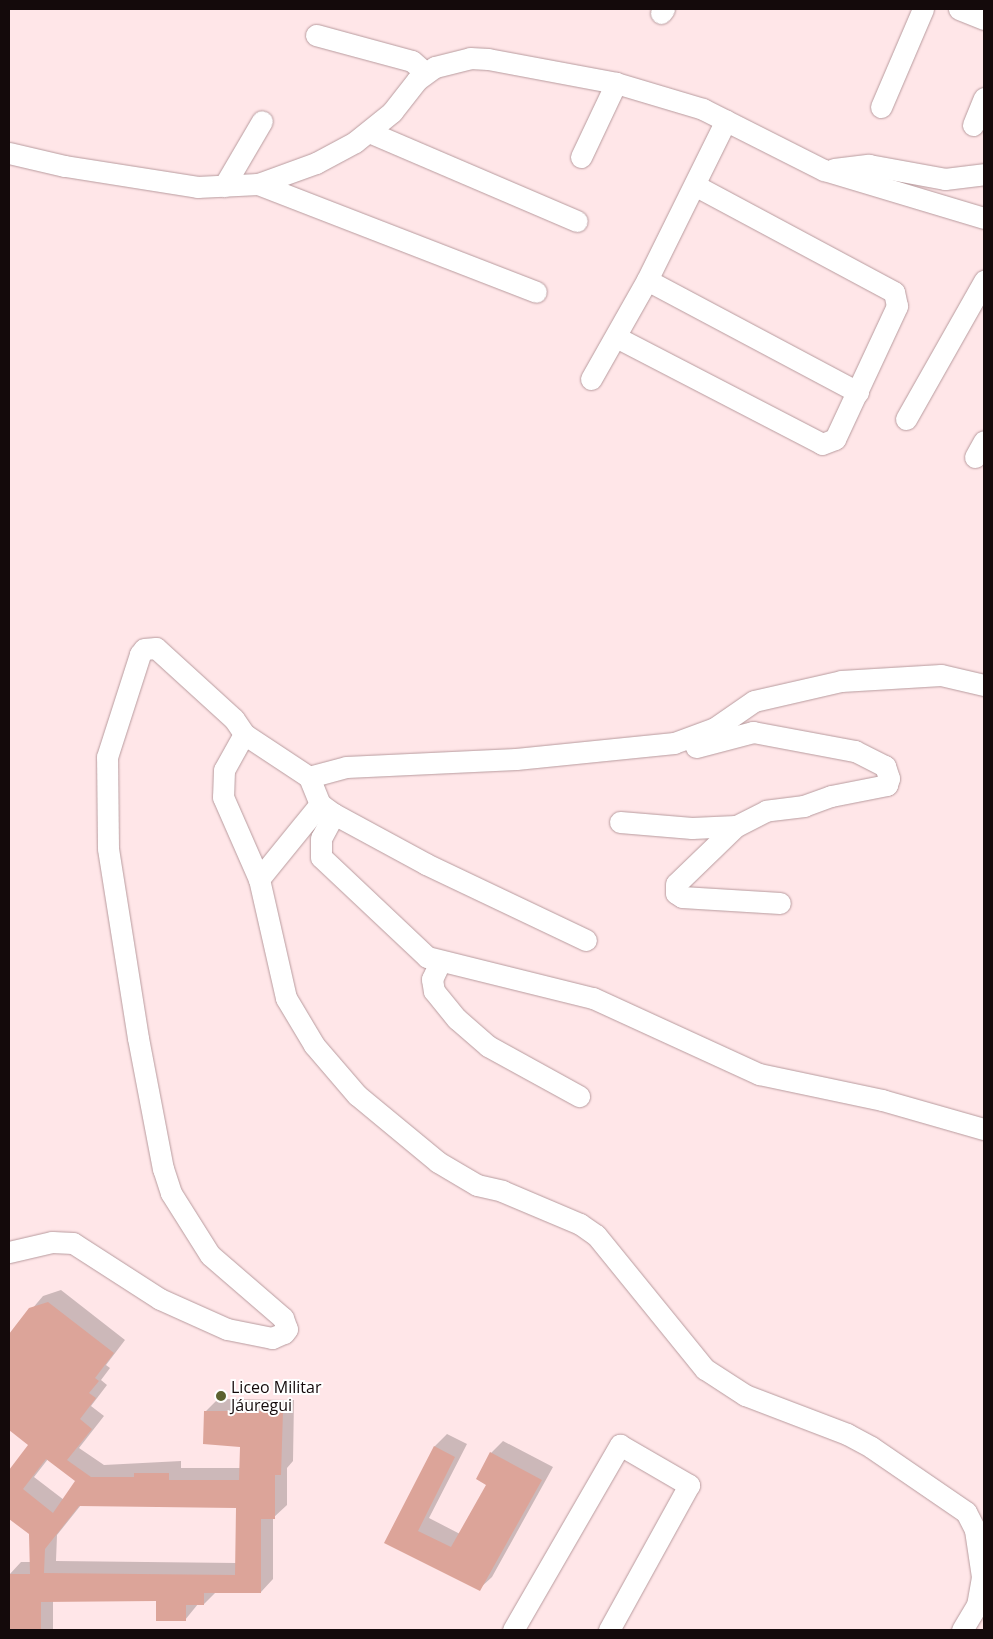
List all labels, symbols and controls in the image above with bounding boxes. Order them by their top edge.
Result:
place label: Liceo Militar Jáuregui [231,1377,321,1415]
marker: Liceo Militar Jáuregui [215,1390,227,1402]

